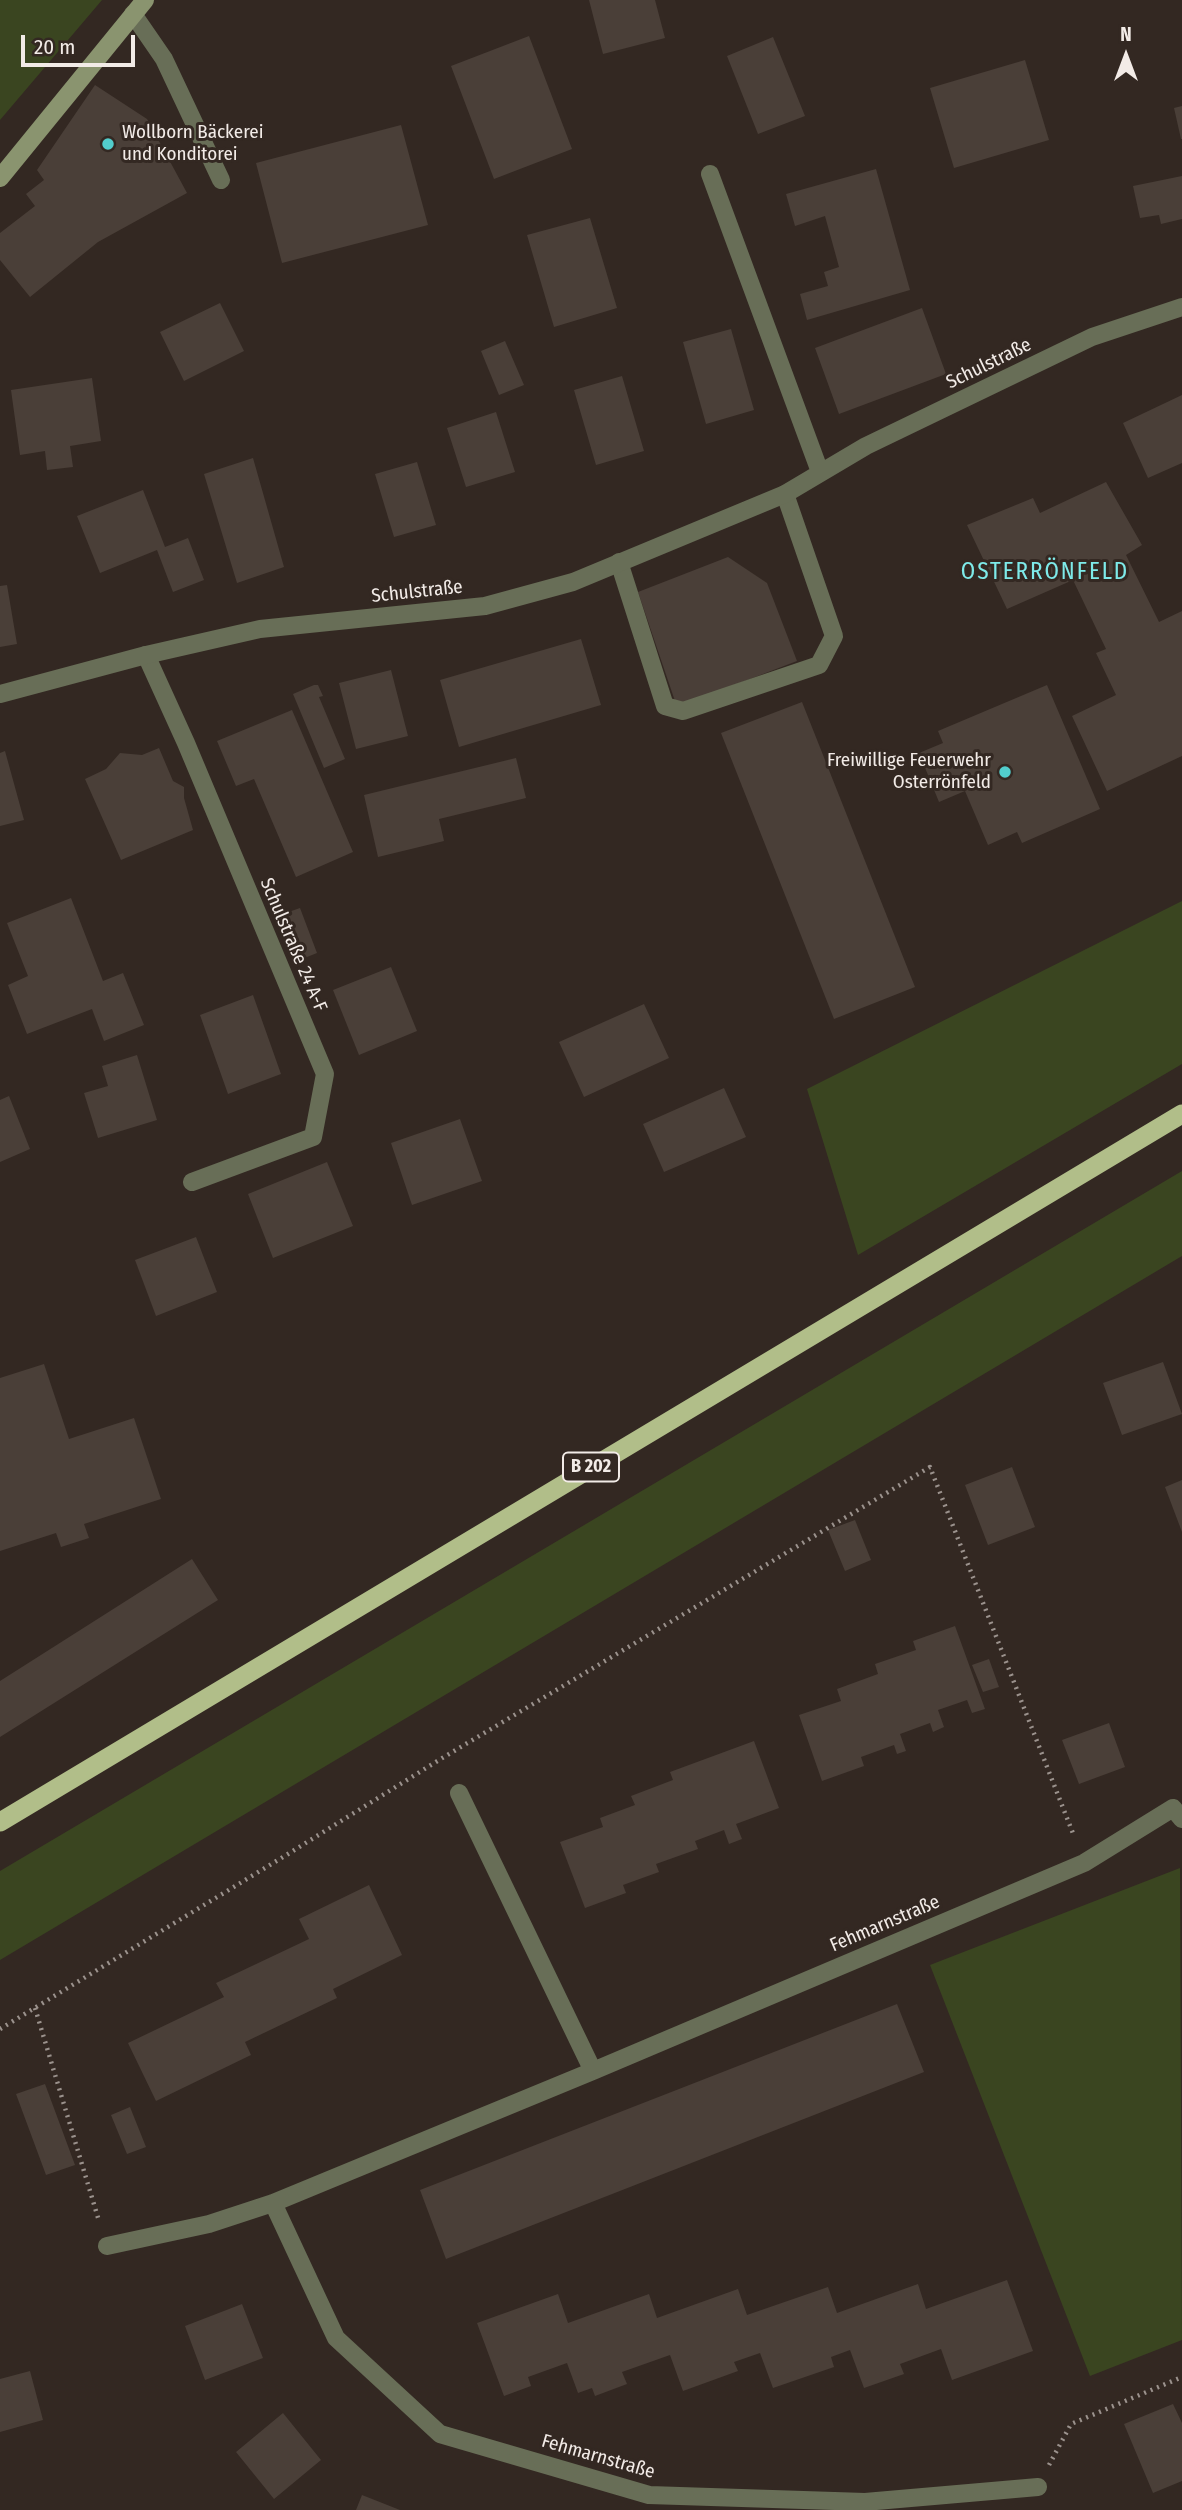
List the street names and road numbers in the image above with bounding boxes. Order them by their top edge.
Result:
street label: Schulstraße [943,334,1035,394]
street label: Schulstraße [370,576,464,608]
street label: Schulstraße 24 A-F [255,875,331,1015]
road number: B 202 [563,1452,619,1482]
street label: Fehmarnstraße [827,1891,943,1957]
street label: Fehmarnstraße [539,2430,657,2484]

